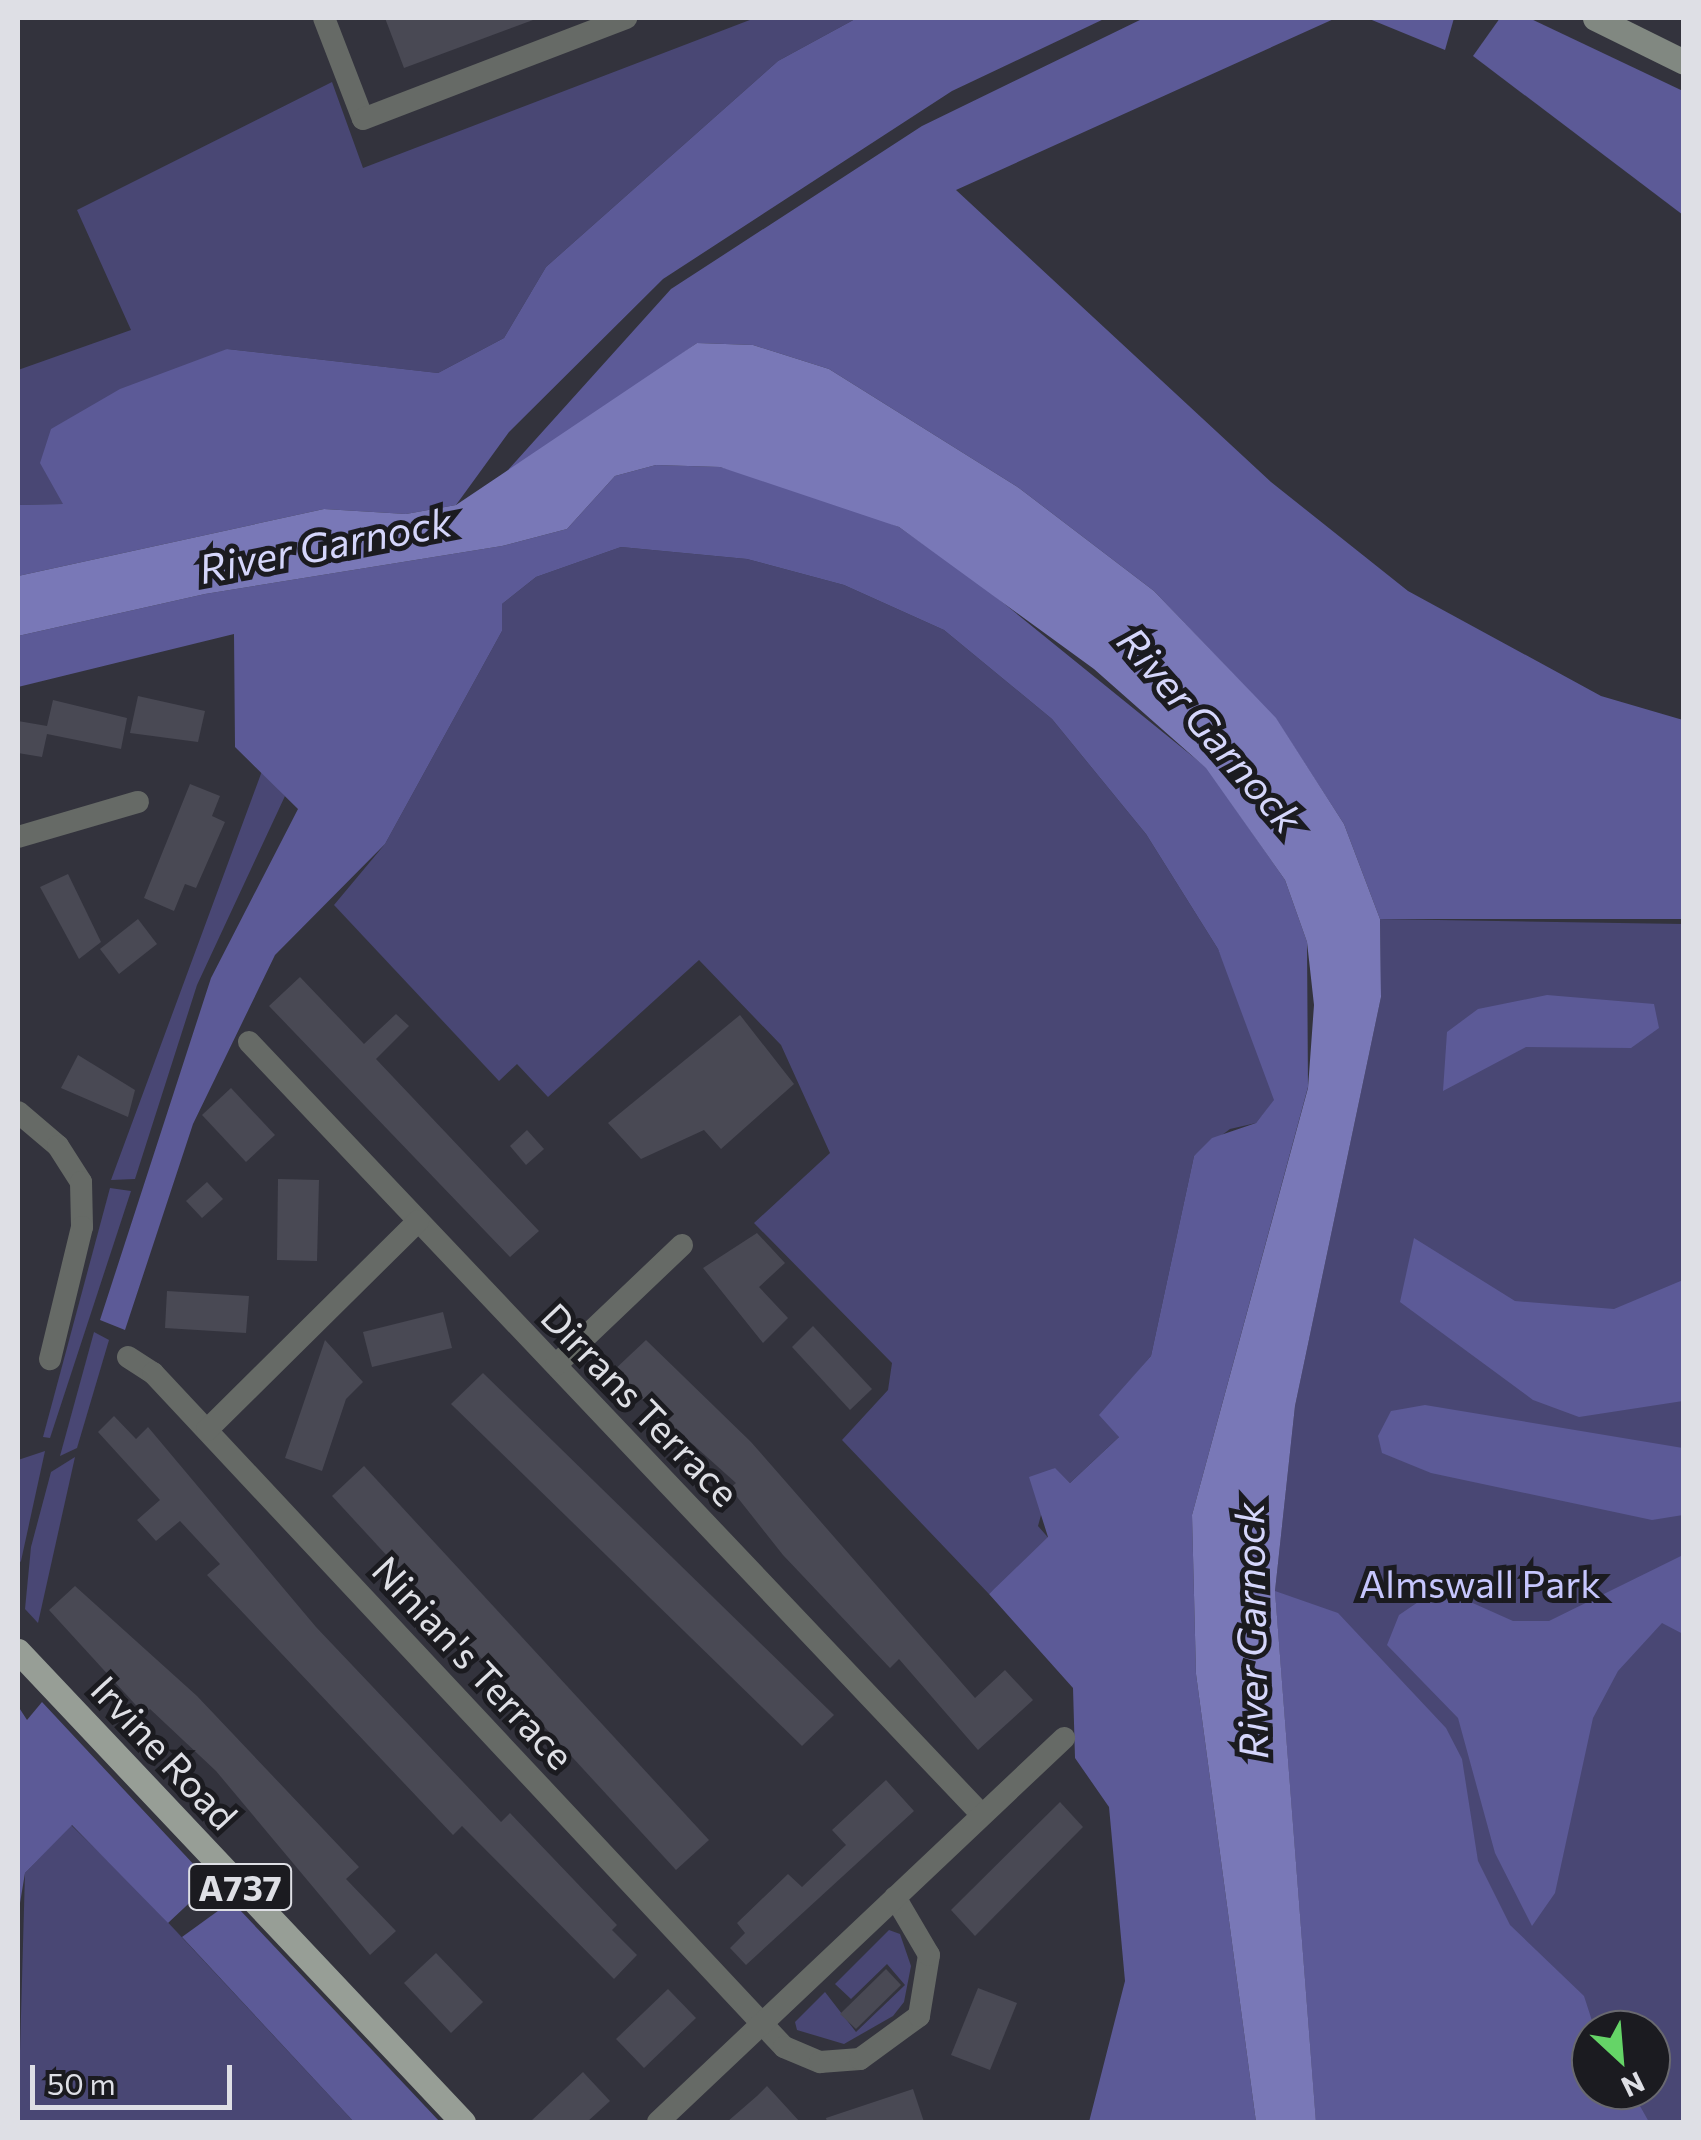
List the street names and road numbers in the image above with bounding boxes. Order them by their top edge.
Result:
street label: Dirrans Terrace [533,1293,749,1515]
street label: Ninian's Terrace [364,1546,584,1778]
street label: Irvine Road [83,1666,247,1838]
road number: A737 [188,1857,292,1917]

